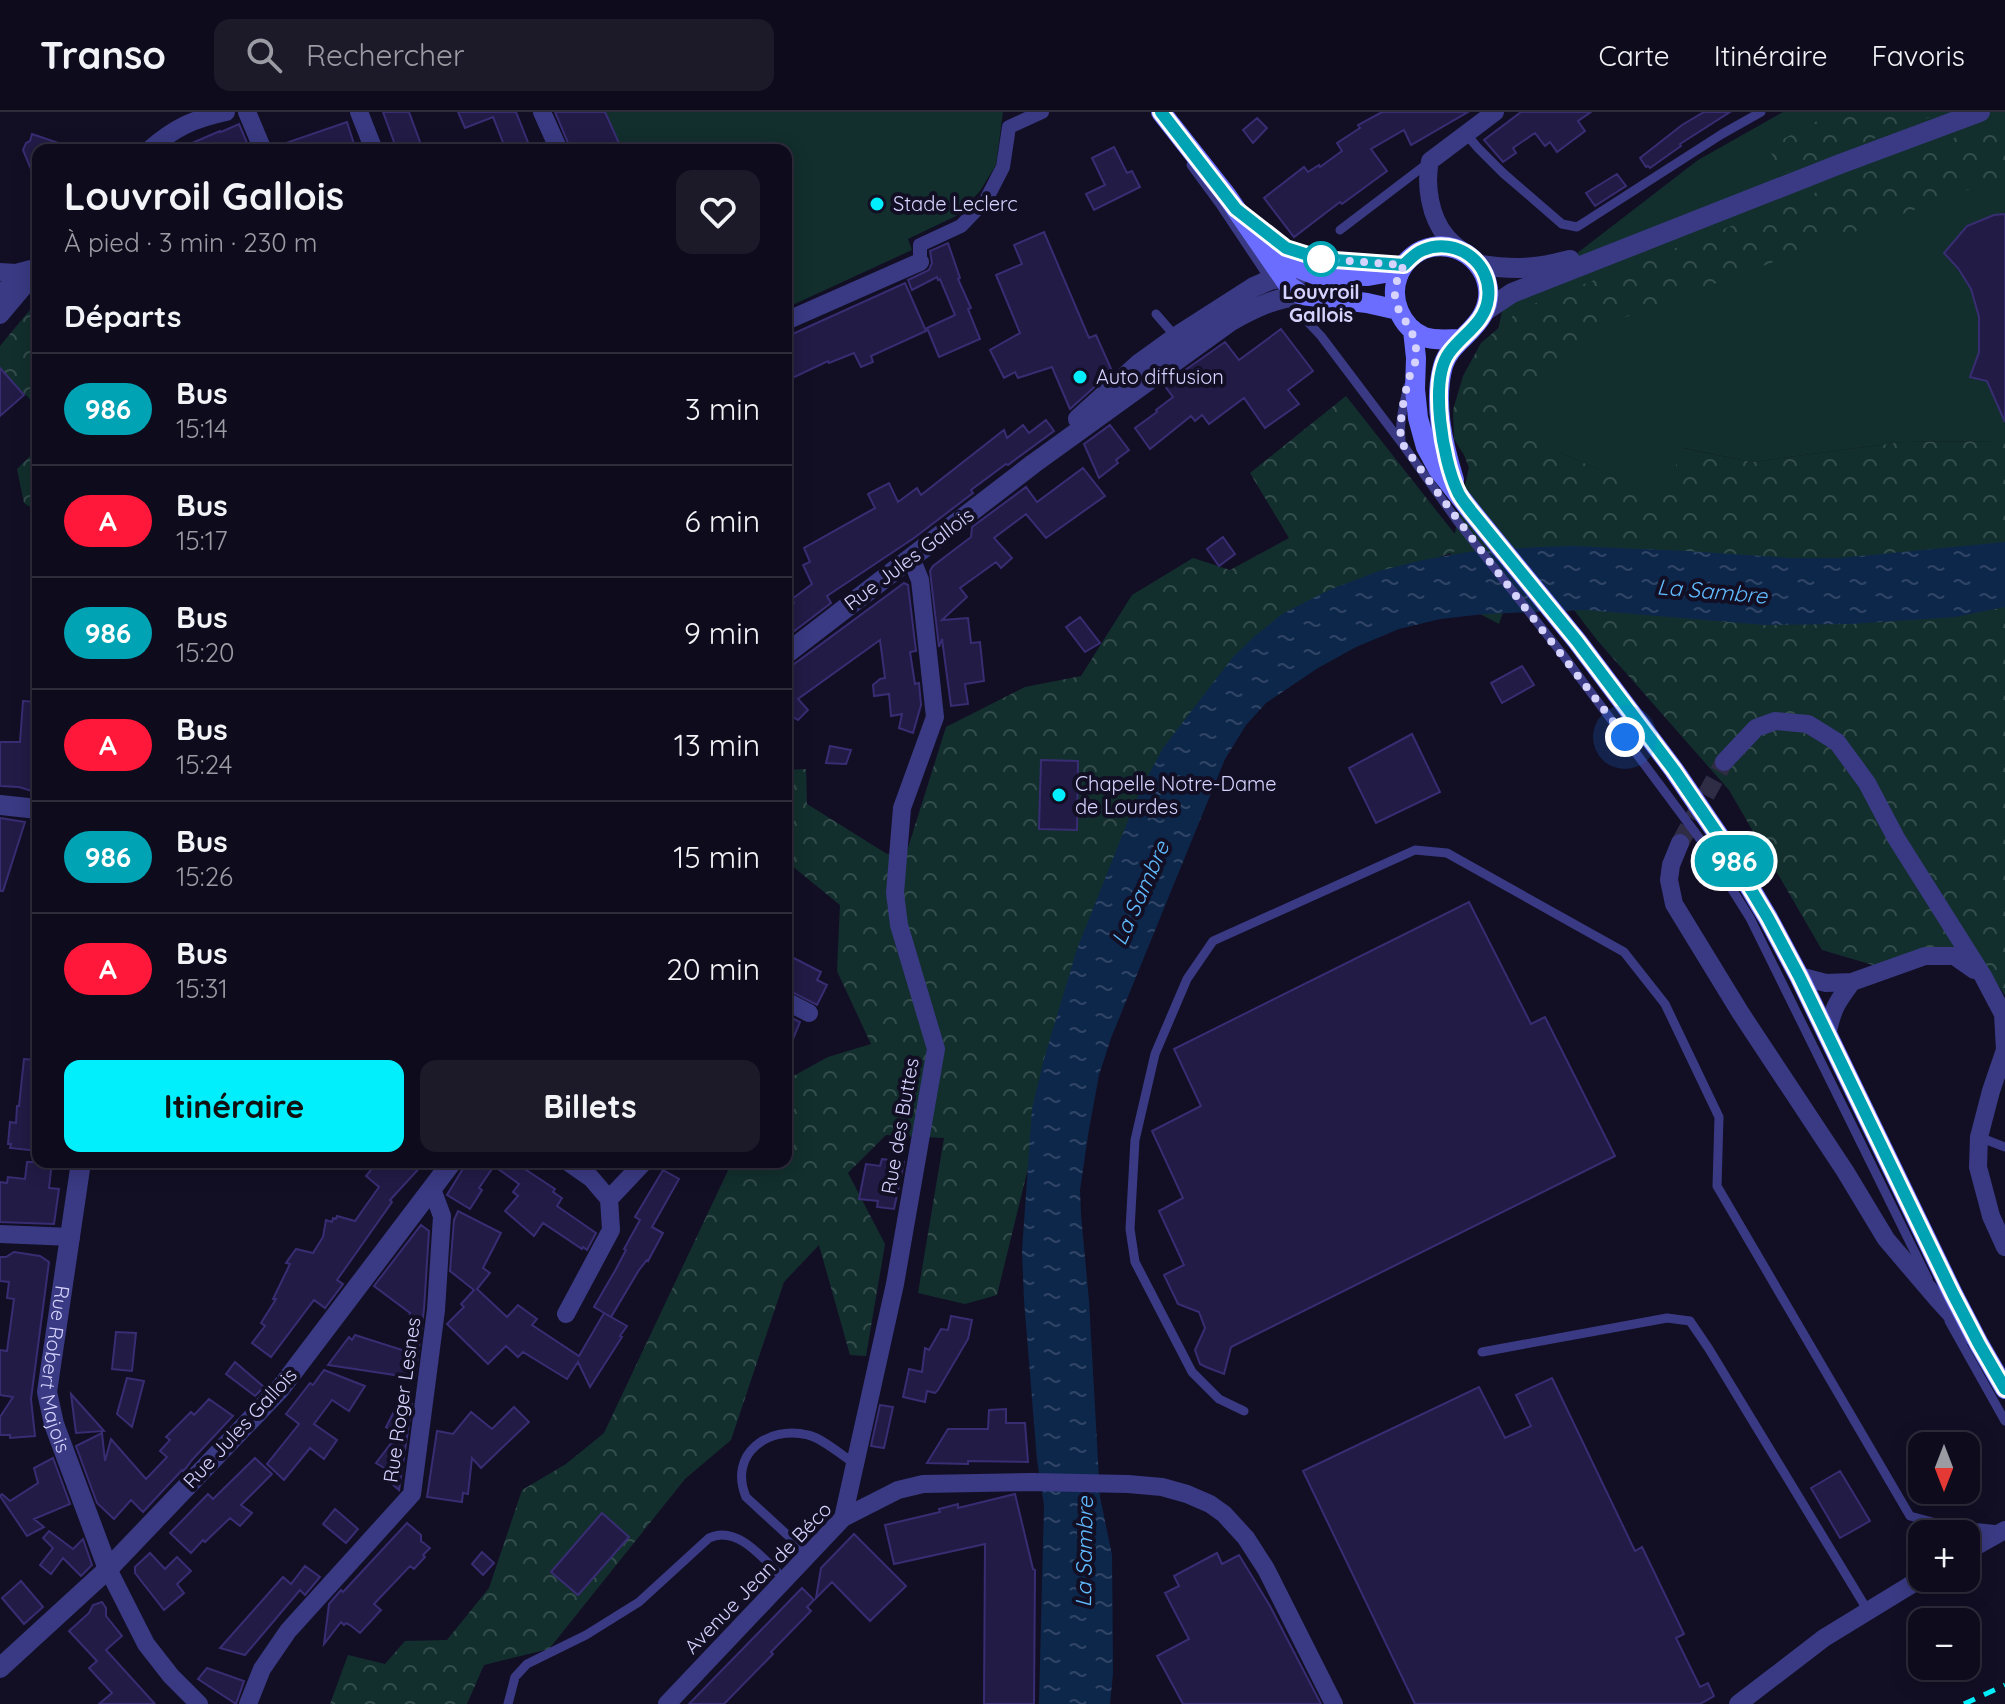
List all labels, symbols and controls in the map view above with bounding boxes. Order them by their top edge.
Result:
search box [214,19,774,91]
text: Transo [40,31,166,79]
icon: search [242,33,286,77]
text: Rechercher [306,36,465,74]
text: Carte [1598,38,1670,73]
text: Itinéraire [1714,38,1828,73]
text: Favoris [1872,38,1965,73]
button: heart [676,170,760,254]
text: Louvroil Gallois [64,172,344,220]
place label: Stade Leclerc [893,191,1018,216]
marker: Stade Leclerc [868,195,886,213]
text: À pied · 3 min · 230 m [64,226,318,259]
marker: Louvroil Gallois [1304,242,1338,276]
place label: Louvroil Gallois [1282,279,1360,327]
text: Départs [64,297,181,335]
place label: Auto diffusion [1096,364,1224,389]
marker: Auto diffusion [1071,368,1089,386]
text: Bus [176,374,228,412]
text: 3 min [685,390,760,428]
text: 986 [85,391,131,426]
text: 15:14 [176,412,228,445]
text: Bus [176,486,228,524]
text: 6 min [685,502,760,540]
street label: Rue Jules Gallois [839,502,978,615]
text: A [99,503,117,538]
text: 15:17 [176,524,228,557]
water label: La Sambre [1656,572,1770,610]
text: Bus [176,598,228,636]
text: 9 min [684,614,760,652]
text: 986 [85,615,131,650]
text: 15:20 [176,636,235,669]
text: Bus [176,710,228,748]
your location [1605,717,1645,757]
text: 13 min [674,726,760,764]
text: A [99,727,117,762]
text: 15:24 [176,748,232,781]
place label: Chapelle Notre-Dame de Lourdes [1075,771,1277,819]
marker: Chapelle Notre-Dame de Lourdes [1050,786,1068,804]
text: Bus [176,822,228,860]
water label: La Sambre [1105,835,1176,949]
line badge: 986 [1688,835,1780,887]
text: 15 min [673,838,760,876]
text: 986 [85,839,131,874]
text: 986 [1711,843,1757,878]
text: 15:26 [176,860,233,893]
text: Bus [176,934,228,972]
text: 20 min [666,950,760,988]
text: A [99,951,117,986]
text: 15:31 [176,972,228,1005]
street label: Rue des Buttes [875,1056,924,1196]
button: Itinéraire [64,1060,404,1152]
button: Billets [420,1060,760,1152]
street label: Rue Robert Majois [35,1284,77,1456]
street label: Rue Roger Lesnes [378,1316,425,1484]
street label: Rue Jules Gallois [177,1362,302,1493]
north arrow [1908,1432,1980,1504]
map controls [1908,1432,1980,1680]
water label: La Sambre [1069,1495,1099,1608]
street label: Avenue Jean de Béco [679,1497,837,1659]
button: + [1908,1520,1980,1592]
button: − [1908,1608,1980,1680]

